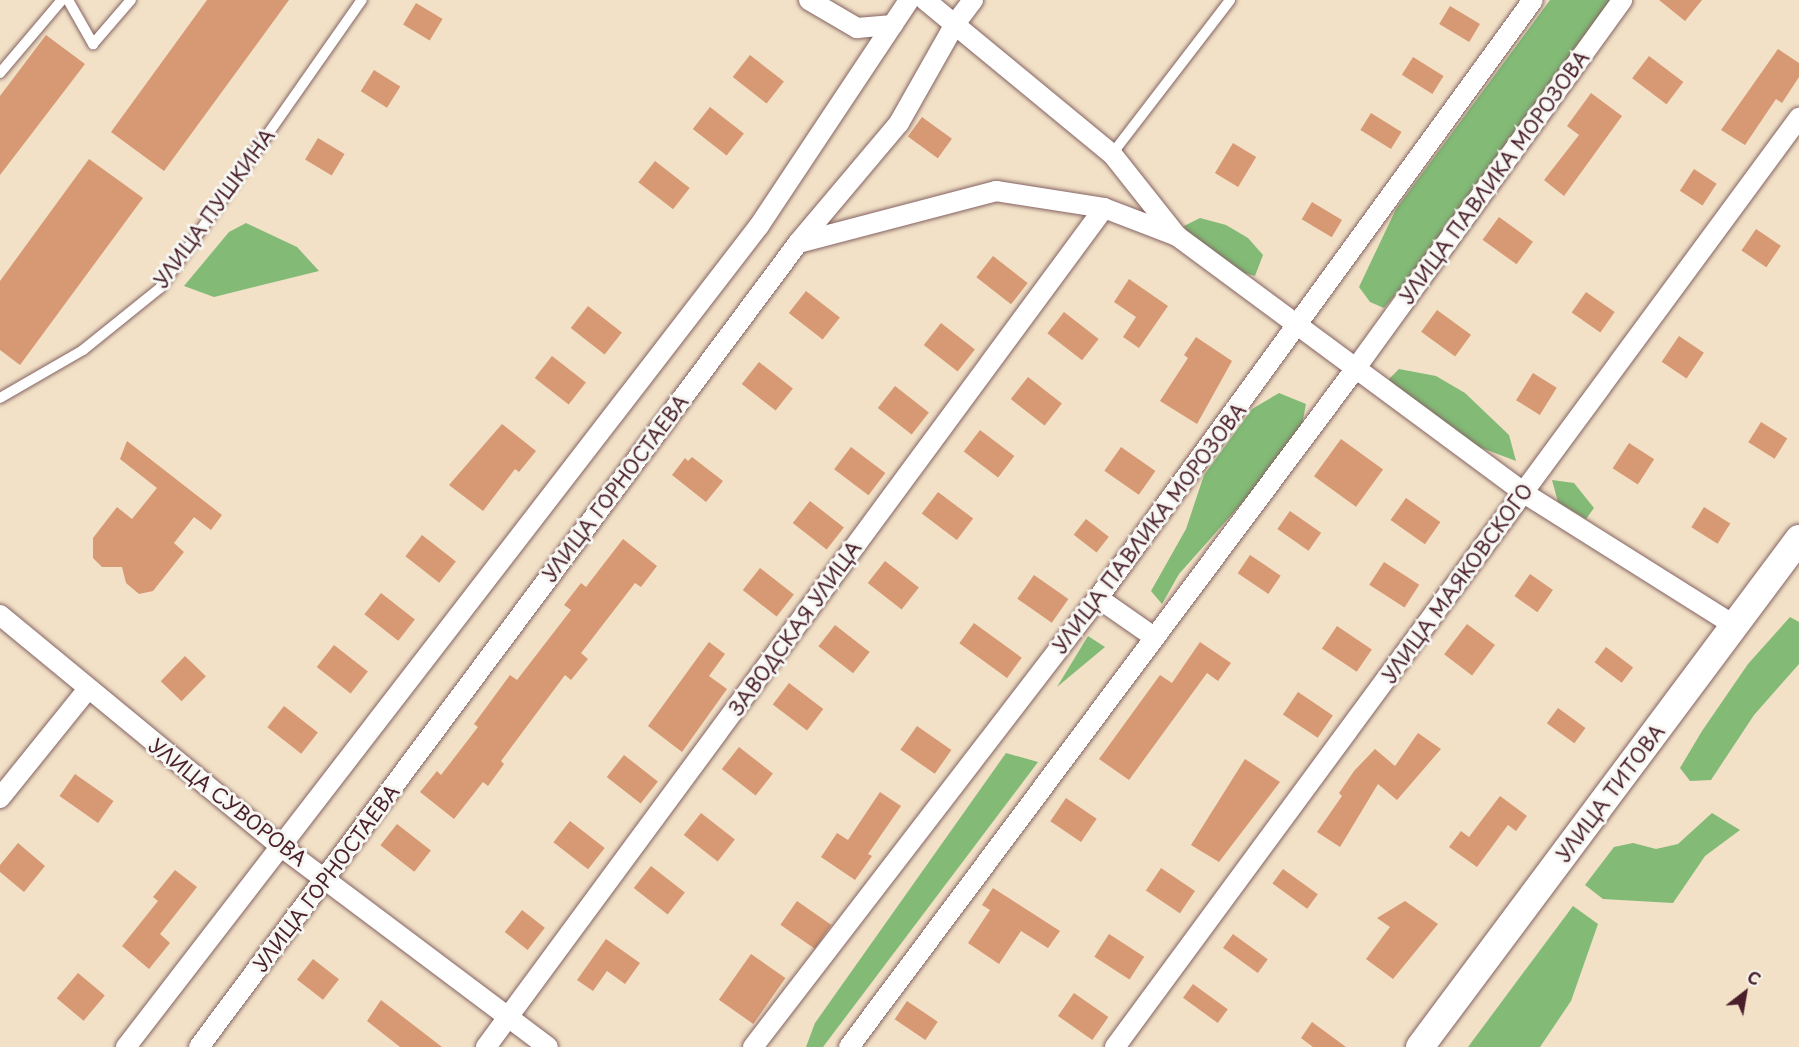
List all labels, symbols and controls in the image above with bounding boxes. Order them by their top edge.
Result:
street label: УЛИЦА ПАВЛИКА МОРОЗОВА [1393,45,1595,309]
street label: УЛИЦА ПУШКИНА [148,124,280,292]
street label: УЛИЦА ГОРНОСТАЕВА [537,390,693,586]
street label: УЛИЦА ПАВЛИКА МОРОЗОВА [1046,397,1252,659]
street label: УЛИЦА МАЯКОВСКОГО [1377,479,1537,687]
street label: ЗАВОДСКАЯ УЛИЦА [724,536,866,720]
street label: УЛИЦА ТИТОВА [1550,719,1670,867]
street label: УЛИЦА СУВОРОВА [143,732,313,872]
street label: УЛИЦА ГОРНОСТАЕВА [248,780,404,976]
north arrow [1715,963,1775,1023]
text: С [1743,964,1766,991]

